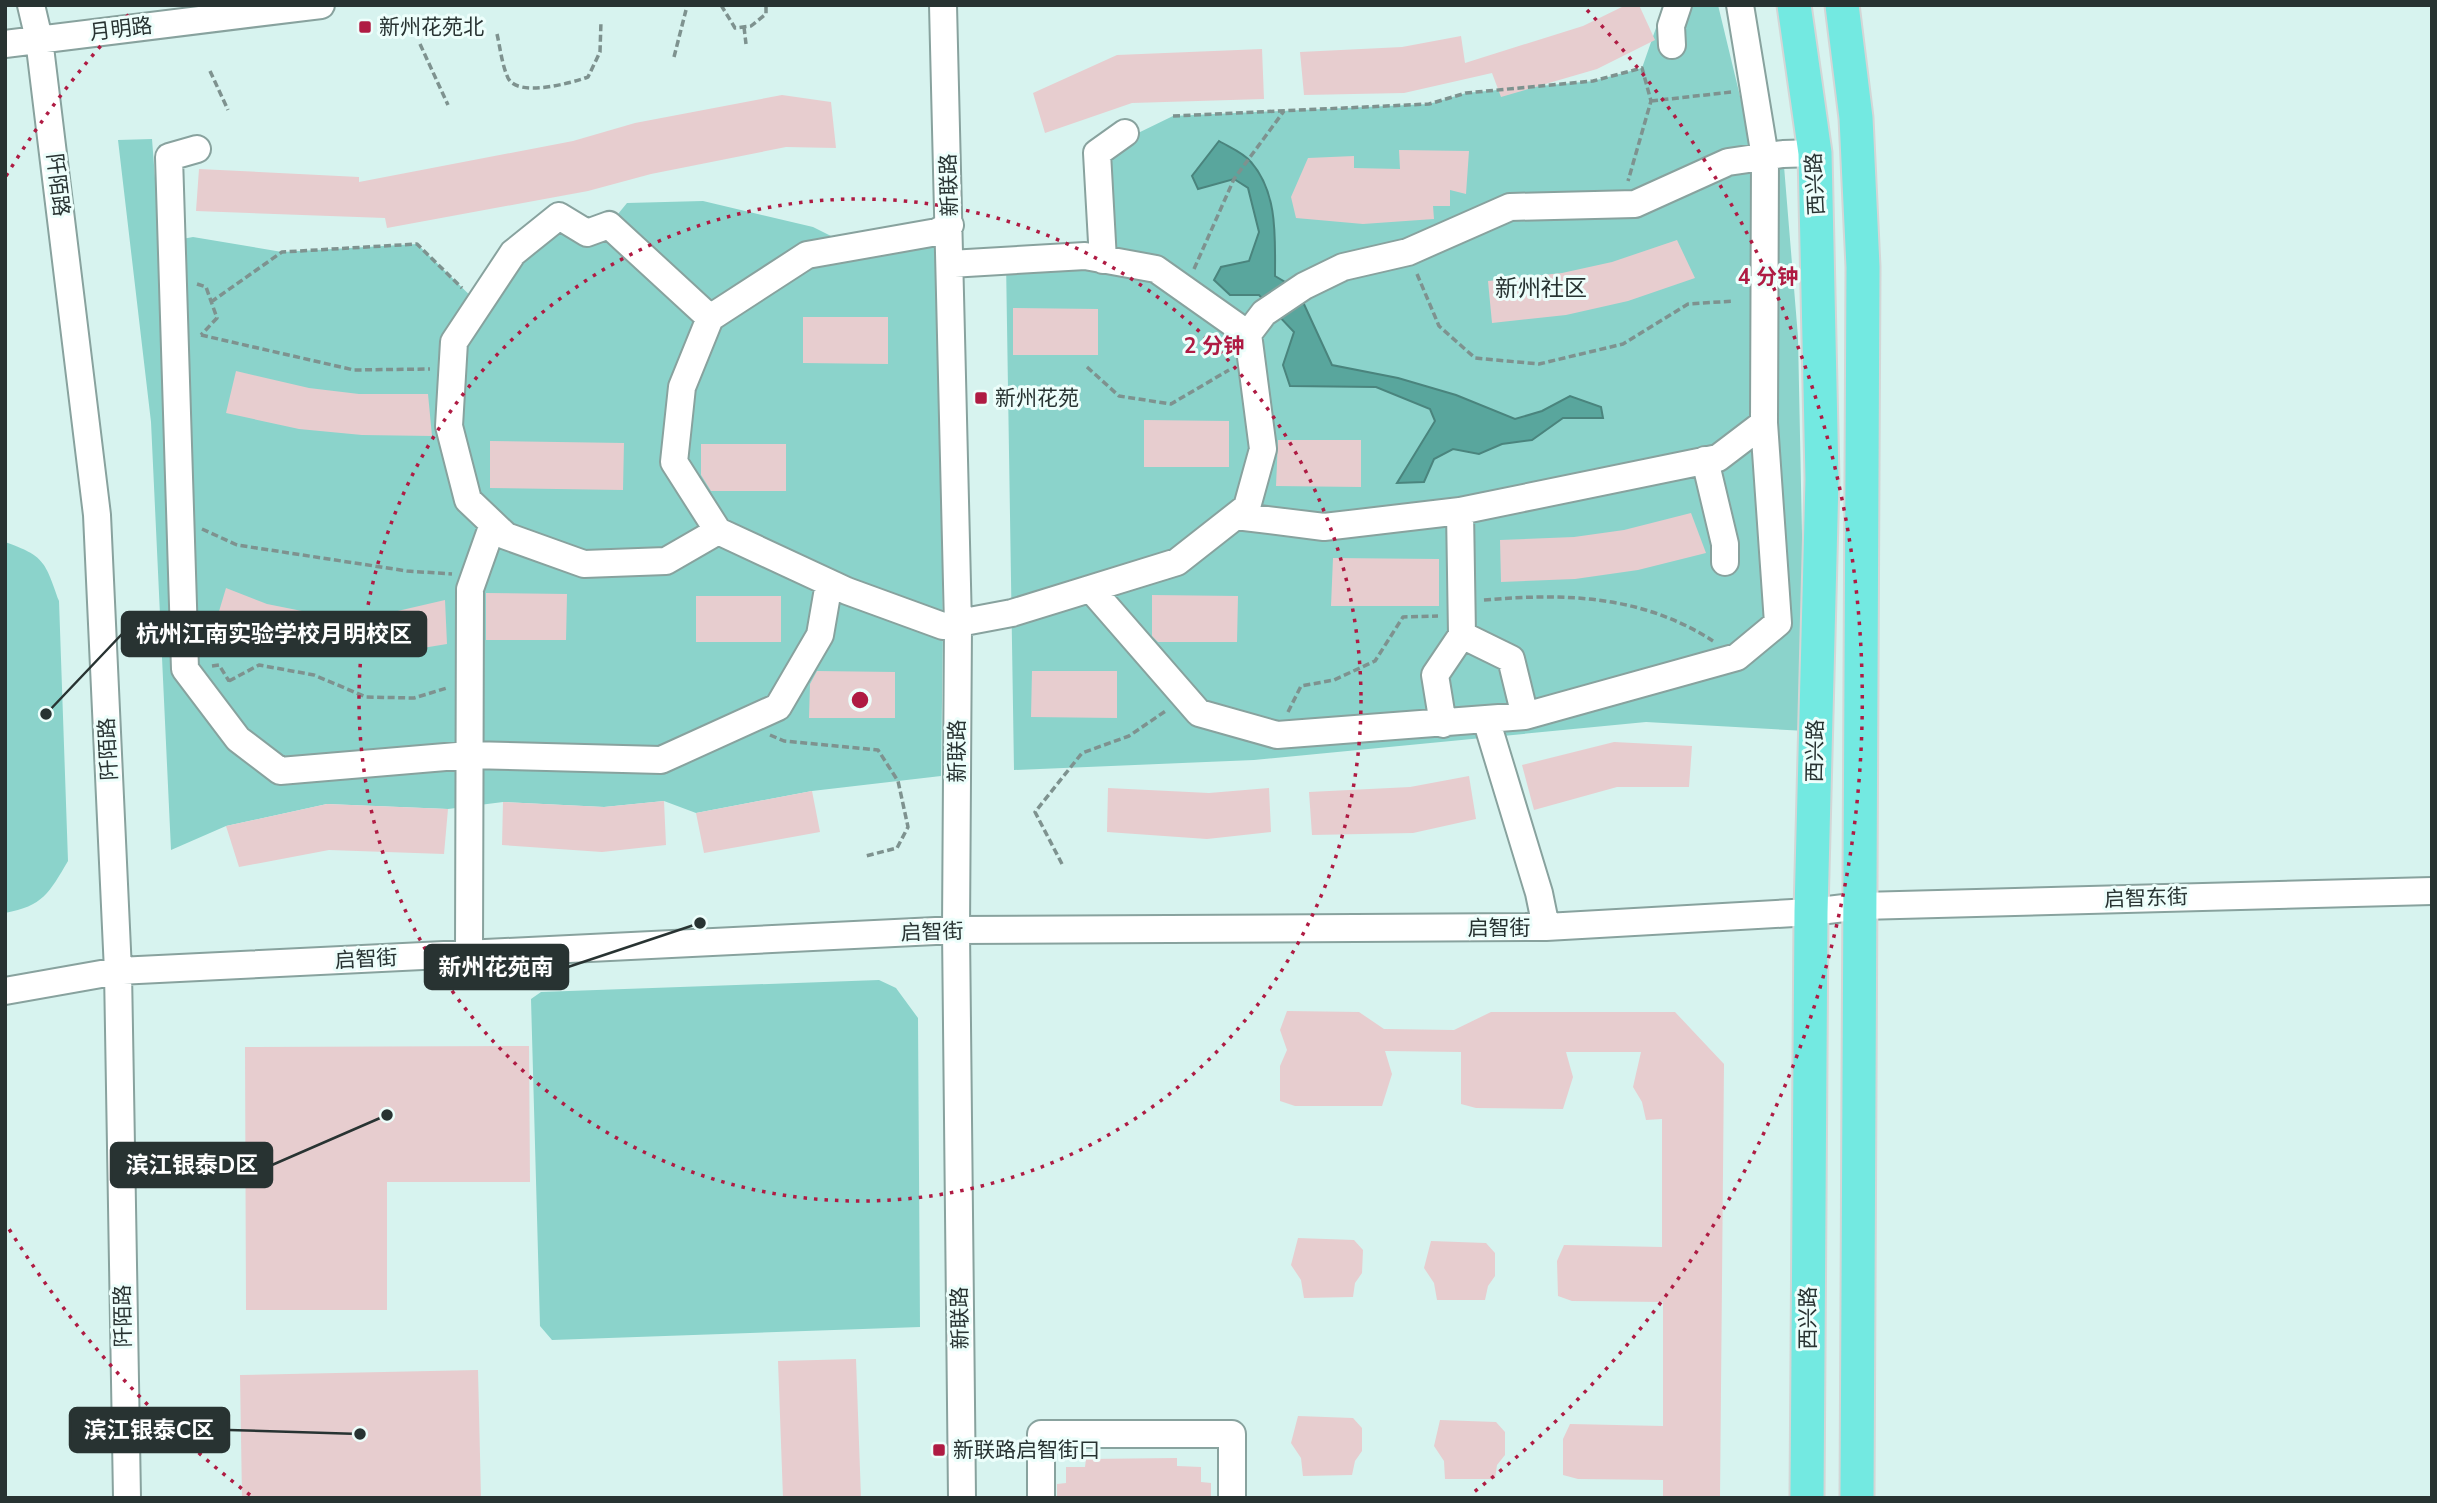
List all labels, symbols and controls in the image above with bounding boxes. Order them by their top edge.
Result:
street label: 月明路 [88,11,154,47]
place label: 新州花苑北 [379,13,484,41]
marker: 新州花苑北 [357,19,373,35]
street label: 阡陌路 [40,152,76,218]
street label: 西兴路 [1799,152,1831,216]
street label: 新联路 [934,153,964,217]
text: 4 分钟 [1738,263,1798,291]
district label: 新州社区 [1495,273,1587,304]
text: 2 分钟 [1184,332,1244,360]
place label: 新州花苑 [995,384,1079,412]
marker: 新州花苑 [973,390,989,406]
callout: 杭州江南实验学校月明校区 [122,612,426,656]
text: 杭州江南实验学校月明校区 [136,619,412,650]
centre of rings [848,688,872,712]
street label: 阡陌路 [92,717,124,781]
street label: 西兴路 [1800,719,1830,783]
street label: 新联路 [943,720,971,783]
street label: 启智东街 [2104,883,2188,913]
street label: 启智街 [1468,914,1531,942]
street label: 启智街 [900,917,964,947]
street label: 启智街 [334,943,398,975]
callout: 新州花苑南 [425,945,568,989]
text: 新州花苑南 [439,952,554,983]
callout: 滨江银泰D区 [111,1143,272,1187]
text: 滨江银泰D区 [126,1150,258,1181]
street label: 阡陌路 [108,1284,138,1348]
street label: 新联路 [945,1286,975,1350]
street label: 西兴路 [1794,1287,1822,1350]
callout: 滨江银泰C区 [70,1408,229,1452]
text: 滨江银泰C区 [84,1415,214,1446]
place label: 新联路启智街口 [953,1436,1100,1464]
marker: 新联路启智街口 [931,1442,947,1458]

